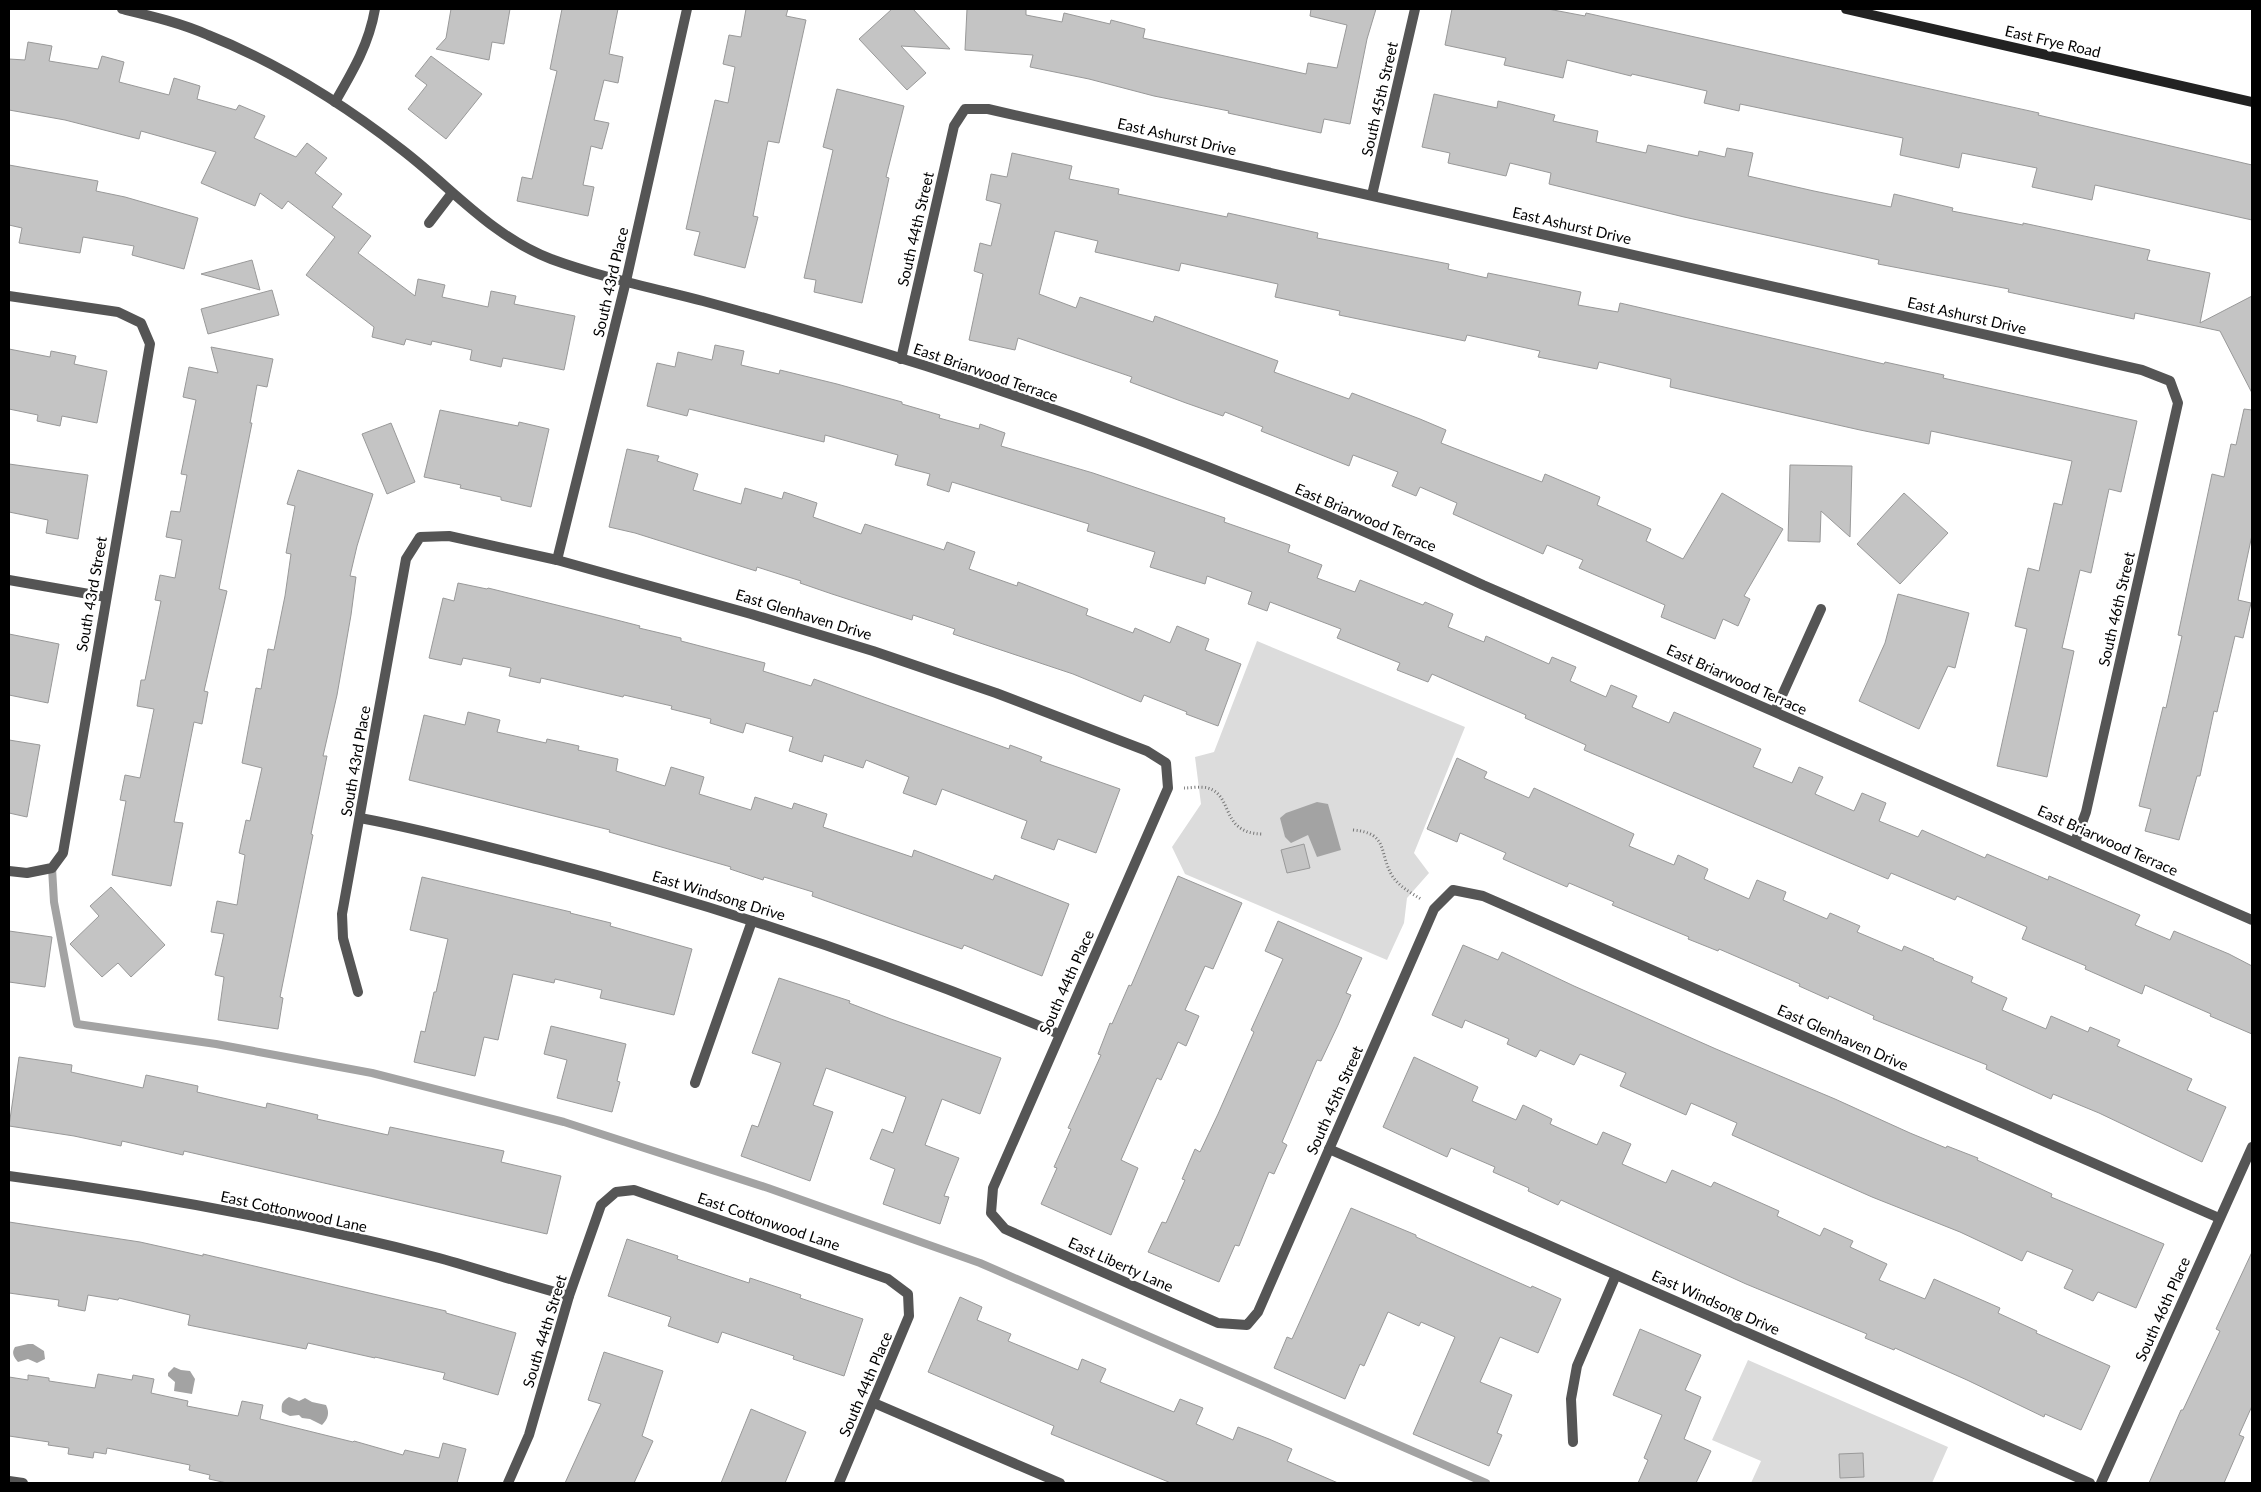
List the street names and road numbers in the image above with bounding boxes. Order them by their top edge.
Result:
street label: East Frye Road [2003,21,2103,61]
street label: South 45th Street [1357,39,1401,158]
street label: East Ashurst Drive [1116,114,1238,158]
street label: South 44th Street [893,169,937,288]
street label: East Ashurst Drive [1511,203,1633,247]
street label: South 43rd Place [589,225,631,339]
street label: East Ashurst Drive [1906,293,2028,337]
street label: East Briarwood Terrace [911,339,1061,405]
street label: East Briarwood Terrace [1293,479,1439,555]
street label: South 43rd Street [72,534,110,653]
street label: South 46th Street [2094,549,2138,668]
street label: East Glenhaven Drive [734,585,874,643]
street label: East Briarwood Terrace [1664,640,1810,718]
street label: South 43rd Place [336,704,374,818]
street label: East Briarwood Terrace [2035,801,2181,879]
street label: East Windsong Drive [650,866,788,924]
street label: South 44th Place [1035,927,1097,1037]
street label: East Glenhaven Drive [1775,1000,1911,1074]
street label: South 45th Street [1302,1042,1366,1157]
street label: East Cottonwood Lane [219,1187,369,1235]
street label: East Cottonwood Lane [695,1188,843,1254]
street label: East Liberty Lane [1066,1233,1176,1295]
street label: South 46th Place [2131,1254,2193,1364]
street label: East Windsong Drive [1649,1266,1783,1338]
street label: South 44th Street [518,1272,570,1390]
street label: South 44th Place [835,1329,895,1439]

